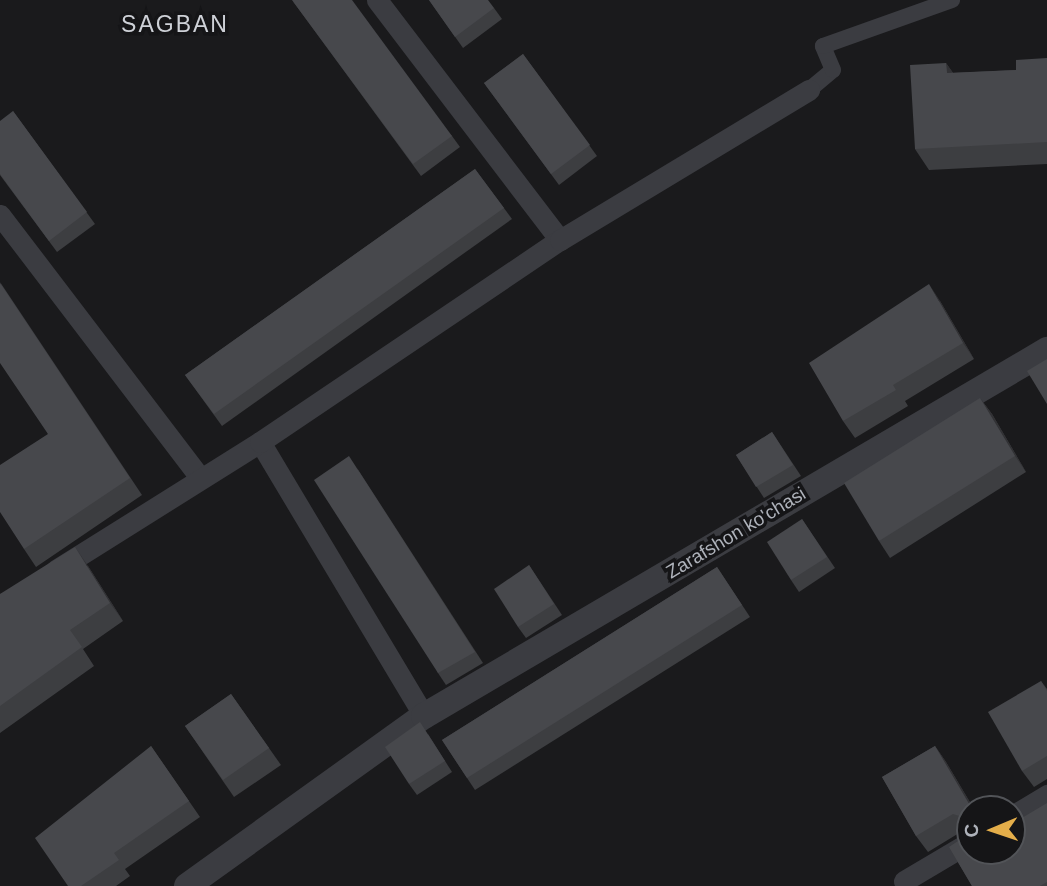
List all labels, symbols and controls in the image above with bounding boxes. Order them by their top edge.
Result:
district label: SAGBAN [122,10,228,38]
street label: Zarafshon ko'chasi [662,482,810,584]
north arrow [956,795,1026,865]
text: С [961,823,982,838]

